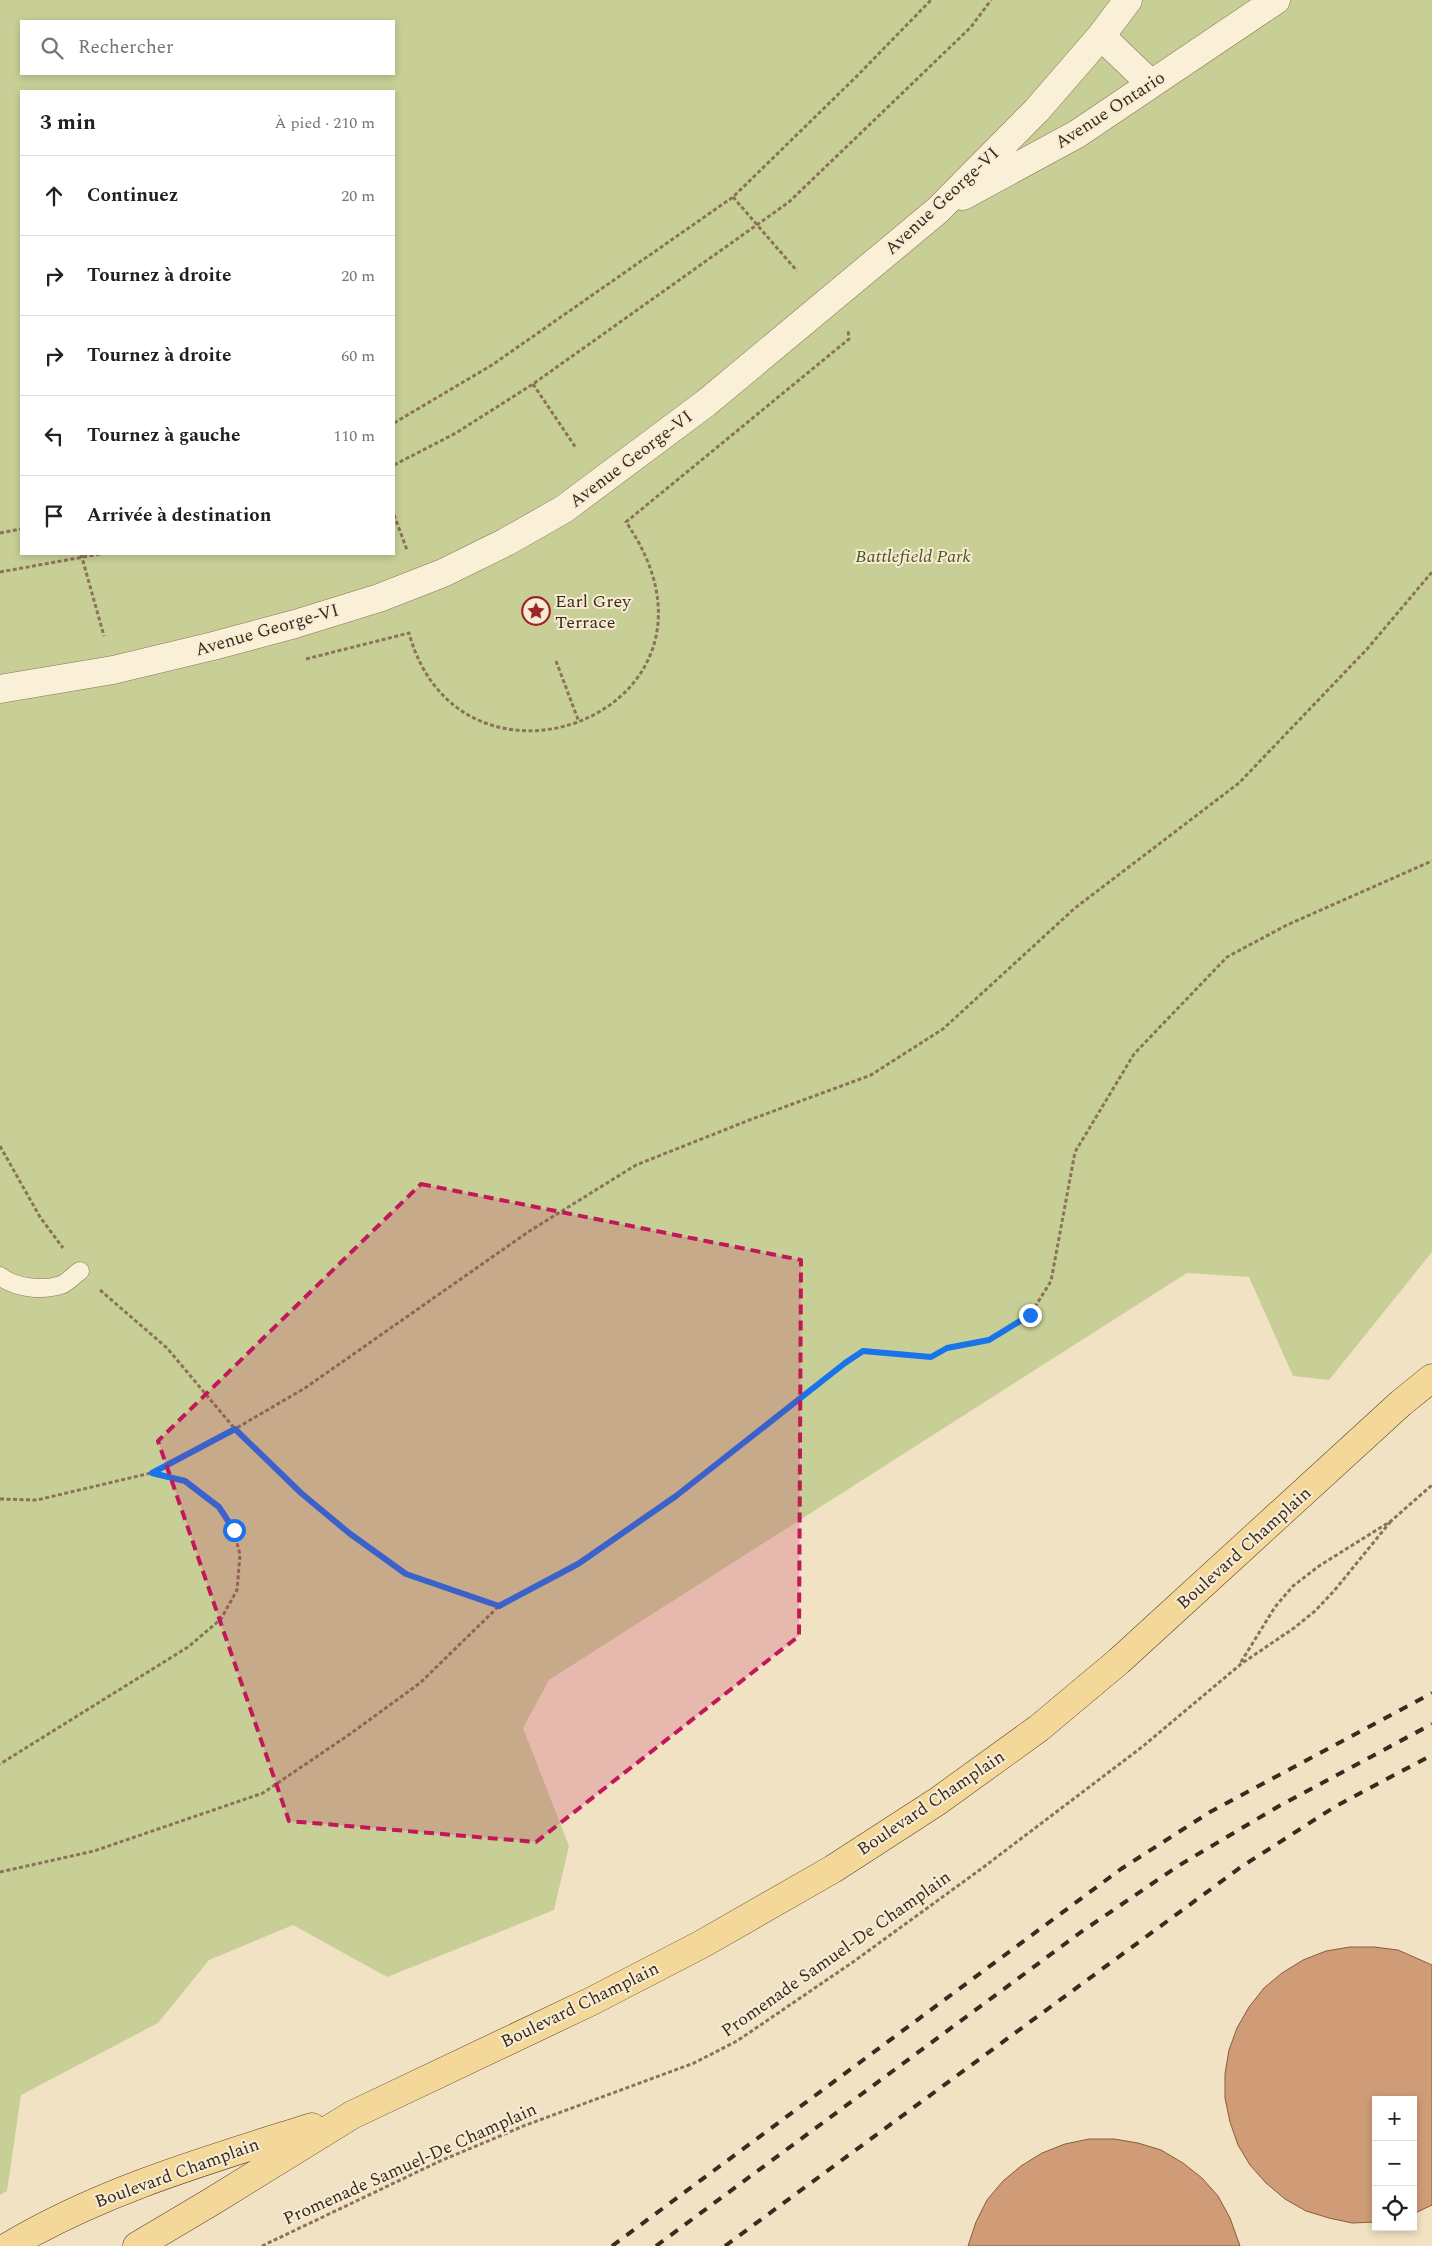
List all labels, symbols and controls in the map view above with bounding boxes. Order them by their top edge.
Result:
search box [20,20,395,75]
text: Rechercher [78,33,174,62]
icon: search [38,34,66,62]
street label: Avenue Ontario [1050,64,1170,156]
text: 3 min [40,107,96,139]
text: À pied · 210 m [274,111,375,135]
street label: Avenue George-VI [879,141,1005,261]
text: Continuez [87,181,178,210]
icon: ahead [40,182,68,210]
text: 20 m [341,184,375,208]
text: Tournez à droite [87,261,231,290]
icon: right [40,262,68,290]
text: 20 m [341,264,375,288]
text: Tournez à droite [87,341,231,370]
icon: right [40,342,68,370]
text: 60 m [341,344,375,368]
street label: Avenue George-VI [564,404,698,514]
text: Tournez à gauche [87,421,240,450]
icon: left [40,422,68,450]
text: 110 m [333,424,375,448]
text: Arrivée à destination [87,501,271,530]
icon: arrive [40,502,68,530]
park label: Battlefield Park [855,543,971,570]
place label: Earl Grey Terrace [555,588,632,636]
place icon: Earl Grey Terrace [521,596,551,626]
street label: Avenue George-VI [192,597,342,663]
route end [1019,1304,1042,1327]
street label: Boulevard Champlain [1171,1480,1317,1616]
route start [223,1519,246,1542]
street label: Boulevard Champlain [852,1743,1010,1863]
street label: Promenade Samuel-De Champlain [716,1864,956,2044]
street label: Boulevard Champlain [496,1955,664,2055]
street label: Promenade Samuel-De Champlain [279,2096,541,2232]
map controls [1372,2096,1417,2231]
button: + [1372,2096,1417,2141]
street label: Boulevard Champlain [91,2131,263,2215]
button: − [1372,2141,1417,2186]
button: locate [1372,2186,1417,2231]

